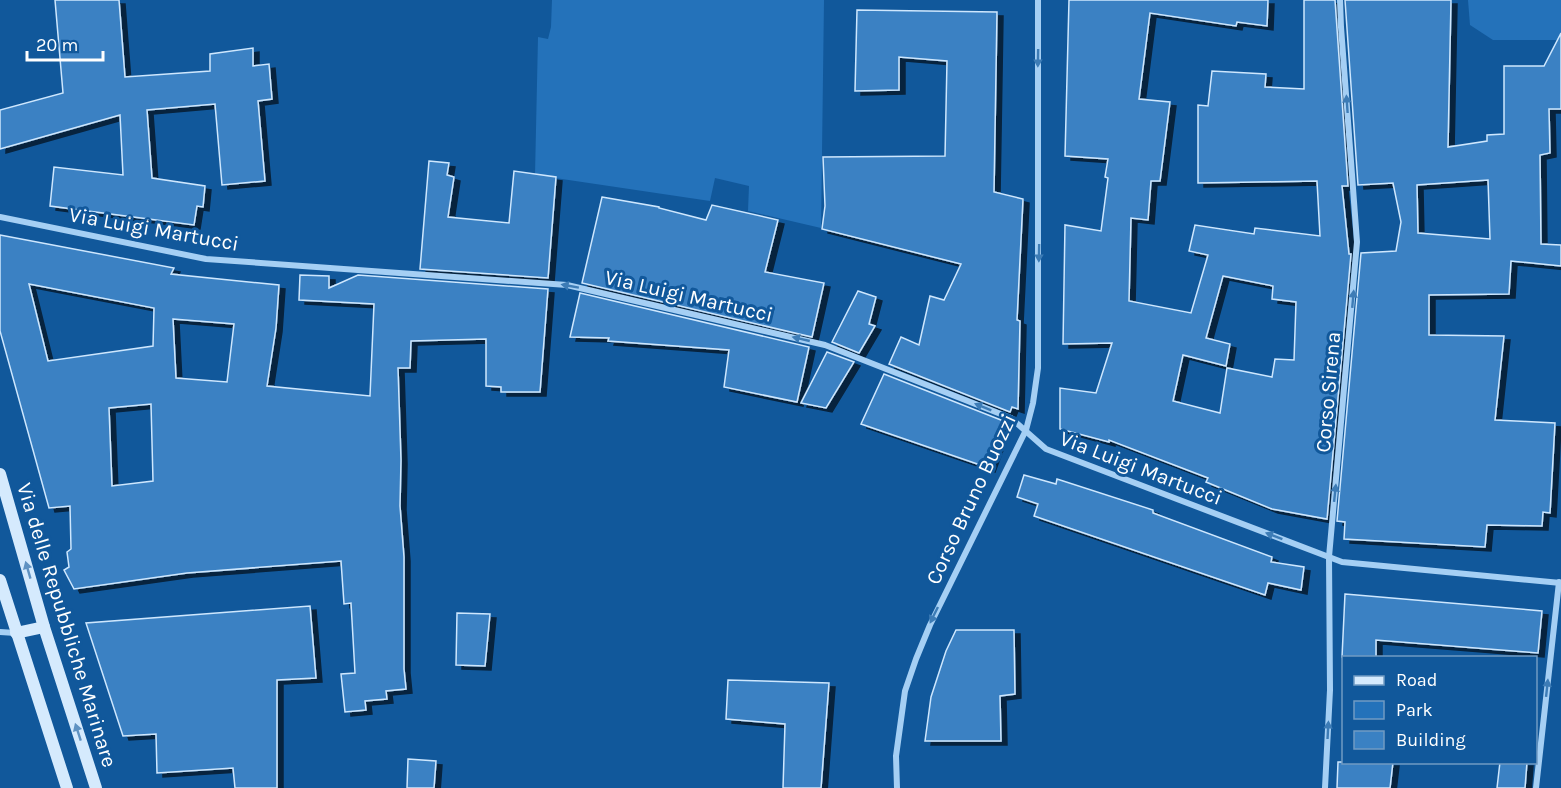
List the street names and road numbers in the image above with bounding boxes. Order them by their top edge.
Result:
street label: Via Luigi Martucci [67,202,241,256]
street label: Via Luigi Martucci [603,265,775,327]
street label: Corso Sirena [1311,331,1345,453]
street label: Corso Bruno Buozzi [921,410,1021,588]
street label: Via Luigi Martucci [1056,426,1226,510]
street label: Via delle Repubbliche Marinare [12,480,122,770]

